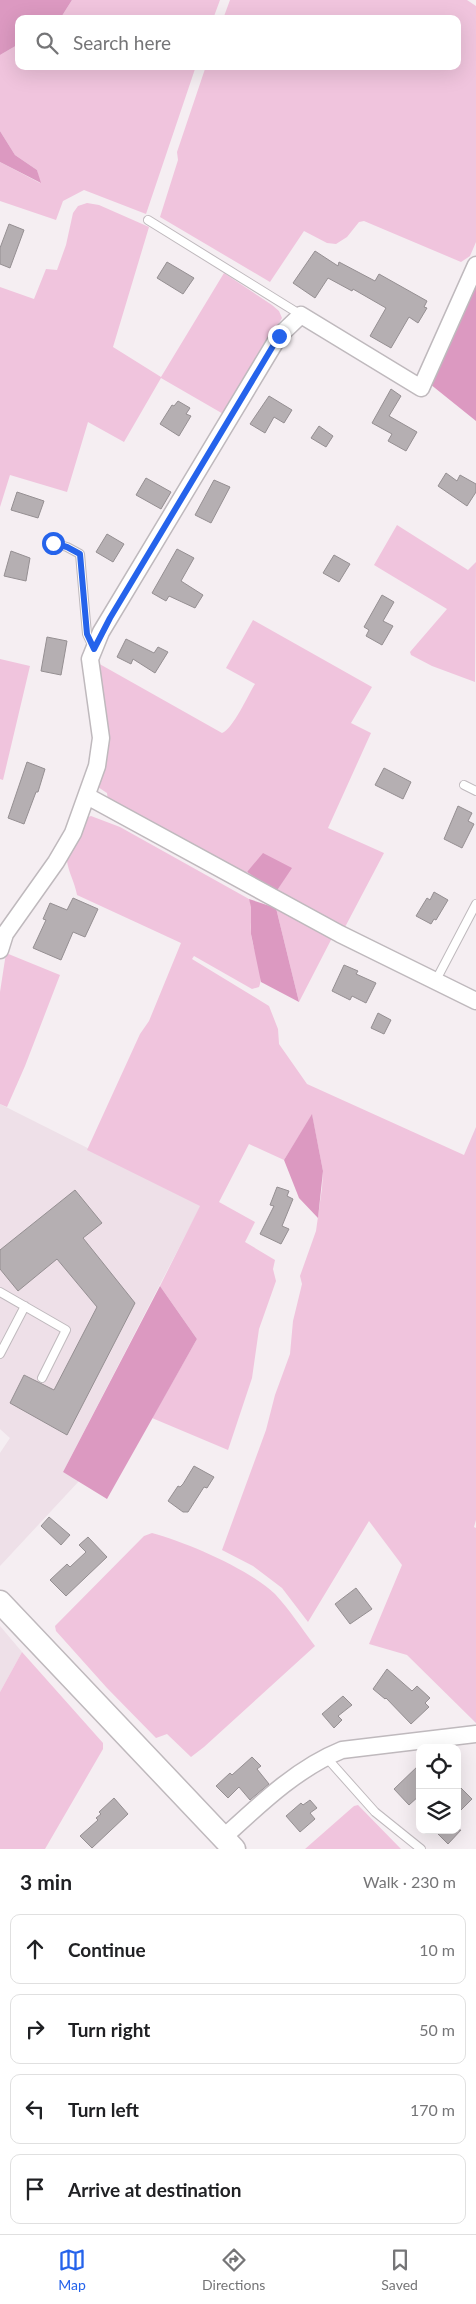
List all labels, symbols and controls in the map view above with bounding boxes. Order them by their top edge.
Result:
search box [15,15,461,70]
icon: search [33,29,61,57]
text: Search here [73,31,171,54]
route end [268,325,291,348]
route start [42,532,65,555]
map controls [416,1744,461,1834]
button: locate [416,1744,461,1789]
button: layers [416,1789,461,1834]
text: 3 min [20,1869,72,1894]
text: Walk · 230 m [363,1872,456,1891]
icon: ahead [21,1935,49,1963]
text: Continue [68,1938,146,1961]
text: 10 m [419,1940,455,1959]
icon: right [21,2015,49,2043]
text: Turn right [68,2018,150,2041]
text: 50 m [419,2020,455,2039]
icon: left [21,2095,49,2123]
text: Turn left [68,2098,139,2121]
text: 170 m [410,2100,455,2119]
icon: arrive [21,2175,49,2203]
text: Arrive at destination [68,2178,241,2201]
tab: Map [58,2246,86,2293]
tab: Directions [202,2246,265,2293]
tab: Saved [381,2246,418,2293]

